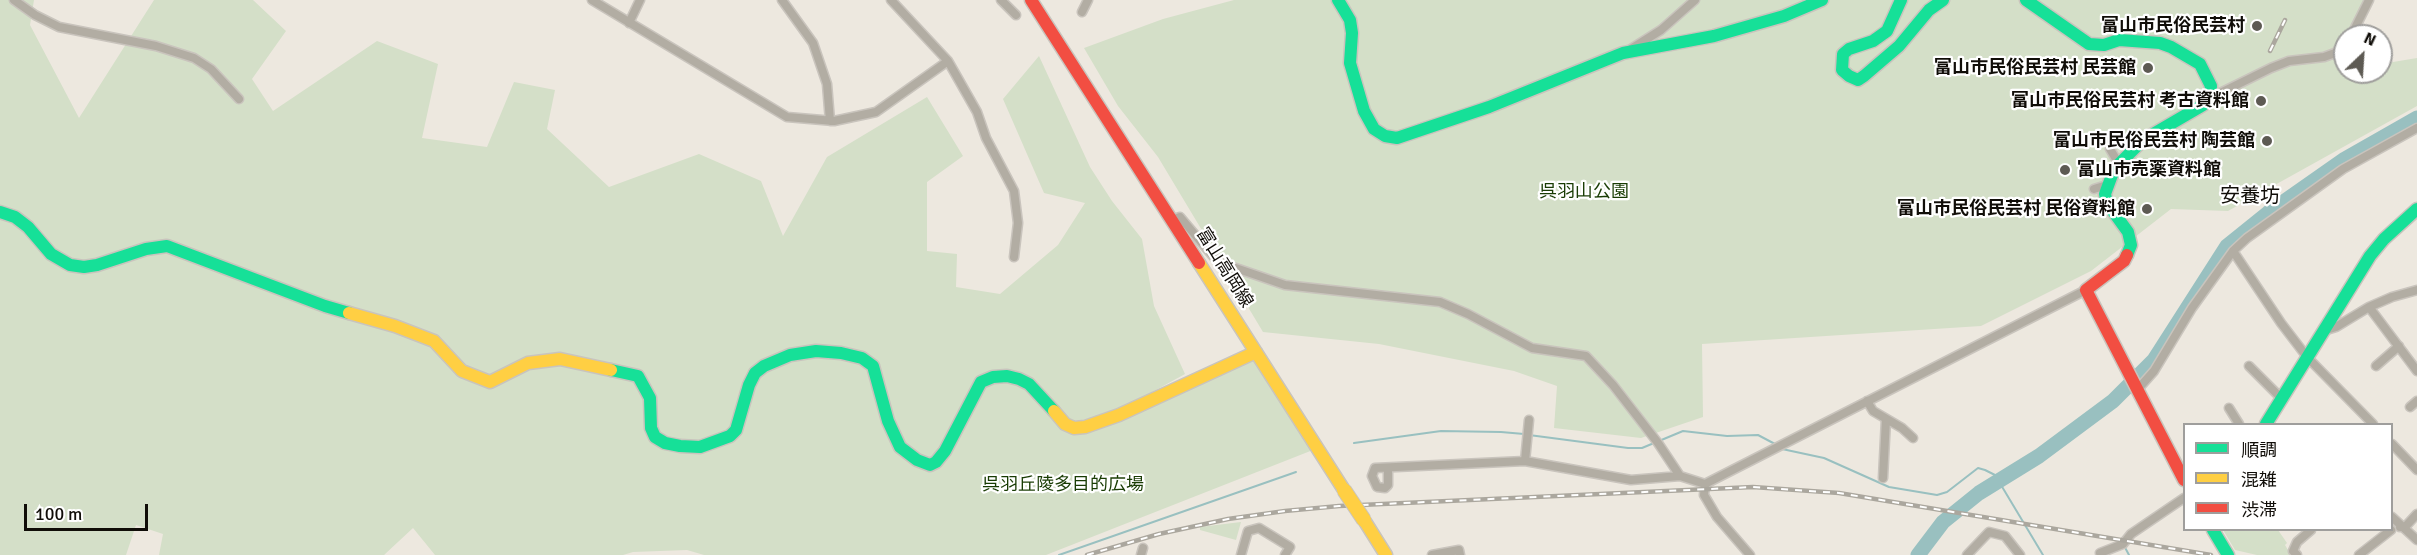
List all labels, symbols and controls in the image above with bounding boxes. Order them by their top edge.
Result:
place label: 富山市民俗民芸村 [2101,15,2245,37]
marker: 富山市民俗民芸村 [2250,19,2264,33]
north arrow [2333,24,2393,84]
text: N [2360,28,2379,51]
place label: 富山市民俗民芸村 民芸館 [1934,57,2136,79]
marker: 富山市民俗民芸村 民芸館 [2141,61,2155,75]
place label: 富山市民俗民芸村 考古資料館 [2011,90,2249,112]
marker: 富山市民俗民芸村 考古資料館 [2254,94,2268,108]
place label: 富山市民俗民芸村 陶芸館 [2053,130,2255,152]
marker: 富山市民俗民芸村 陶芸館 [2260,134,2274,148]
place label: 富山市売薬資料館 [2077,159,2221,181]
marker: 富山市売薬資料館 [2058,163,2072,177]
park label: 呉羽山公園 [1539,181,1629,203]
district label: 安養坊 [2220,185,2280,209]
place label: 富山市民俗民芸村 民俗資料館 [1897,198,2135,220]
marker: 富山市民俗民芸村 民俗資料館 [2140,202,2154,216]
street label: 富山高岡線 [1191,224,1257,312]
legend [2183,423,2393,531]
text: 順調 [2241,439,2277,461]
text: 混雑 [2241,469,2277,491]
park label: 呉羽丘陵多目的広場 [982,474,1144,496]
scale bar [27,492,152,530]
text: 渋滞 [2241,499,2277,521]
text: 100 m [35,503,82,525]

